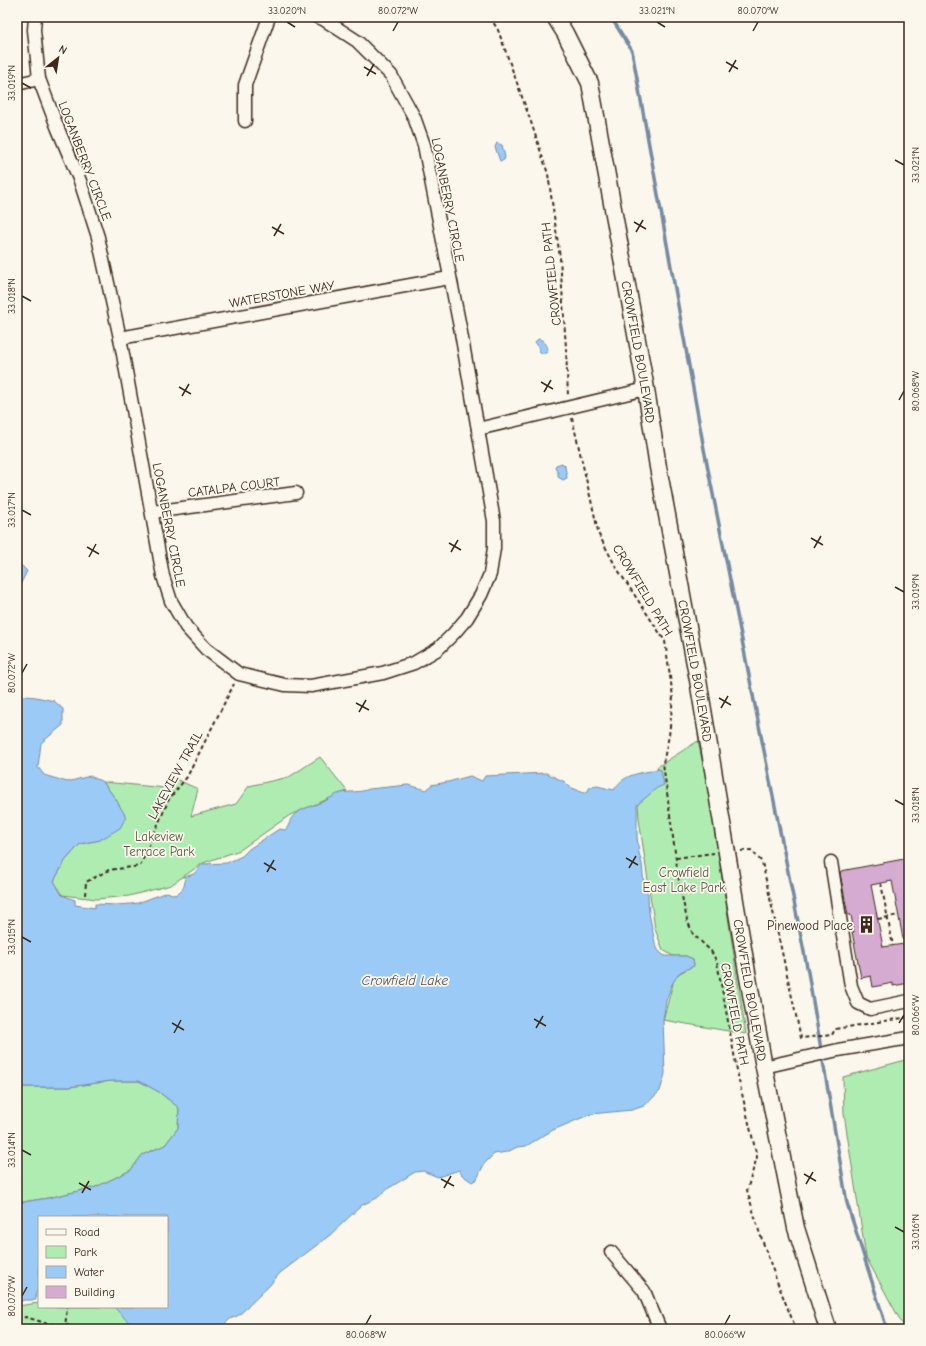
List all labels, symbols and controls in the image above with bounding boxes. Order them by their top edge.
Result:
text: 33.020°N [268,5,306,17]
text: 80.072°W [378,5,418,17]
text: 33.021°N [639,5,675,17]
text: 80.070°W [738,5,779,17]
north arrow [38,38,78,78]
text: N [56,42,69,57]
text: 33.019°N [6,65,18,101]
street label: LOGANBERRY CIRCLE [55,99,115,223]
street label: LOGANBERRY CIRCLE [429,136,467,264]
text: 33.021°N [910,147,922,183]
street label: CROWFIELD PATH [538,221,564,327]
street label: WATERSTONE WAY [228,277,336,311]
text: 33.018°N [6,278,18,314]
street label: CROWFIELD BOULEVARD [619,280,659,424]
text: 80.068°W [910,370,922,411]
street label: LOGANBERRY CIRCLE [150,461,188,589]
street label: CATALPA COURT [187,474,281,500]
text: 33.017°N [6,492,18,528]
street label: CROWFIELD PATH [610,542,676,638]
text: 33.019°N [910,574,922,610]
street label: CROWFIELD BOULEVARD [676,599,716,743]
text: 80.072°W [6,653,18,693]
street label: LAKEVIEW TRAIL [145,728,206,822]
text: 33.018°N [910,787,922,823]
park label: Lakeview Terrace Park [123,829,195,859]
park label: Crowfield East Lake Park [643,865,726,895]
building icon: Pinewood Place [856,915,876,935]
street label: CROWFIELD BOULEVARD [731,918,770,1062]
place label: Pinewood Place [767,918,853,933]
text: 33.015°N [6,919,18,955]
street label: CROWFIELD PATH [718,961,752,1067]
water label: Crowfield Lake [362,972,448,989]
text: 80.066°W [910,994,922,1035]
text: 33.014°N [6,1132,18,1168]
text: 33.016°N [910,1214,922,1250]
legend [38,1216,168,1308]
text: Road [74,1225,100,1239]
text: Park [74,1245,97,1259]
text: Water [74,1265,104,1279]
text: 80.070°W [6,1275,18,1316]
text: Building [74,1285,115,1299]
text: 80.068°W [346,1329,387,1341]
text: 80.066°W [705,1329,746,1341]

